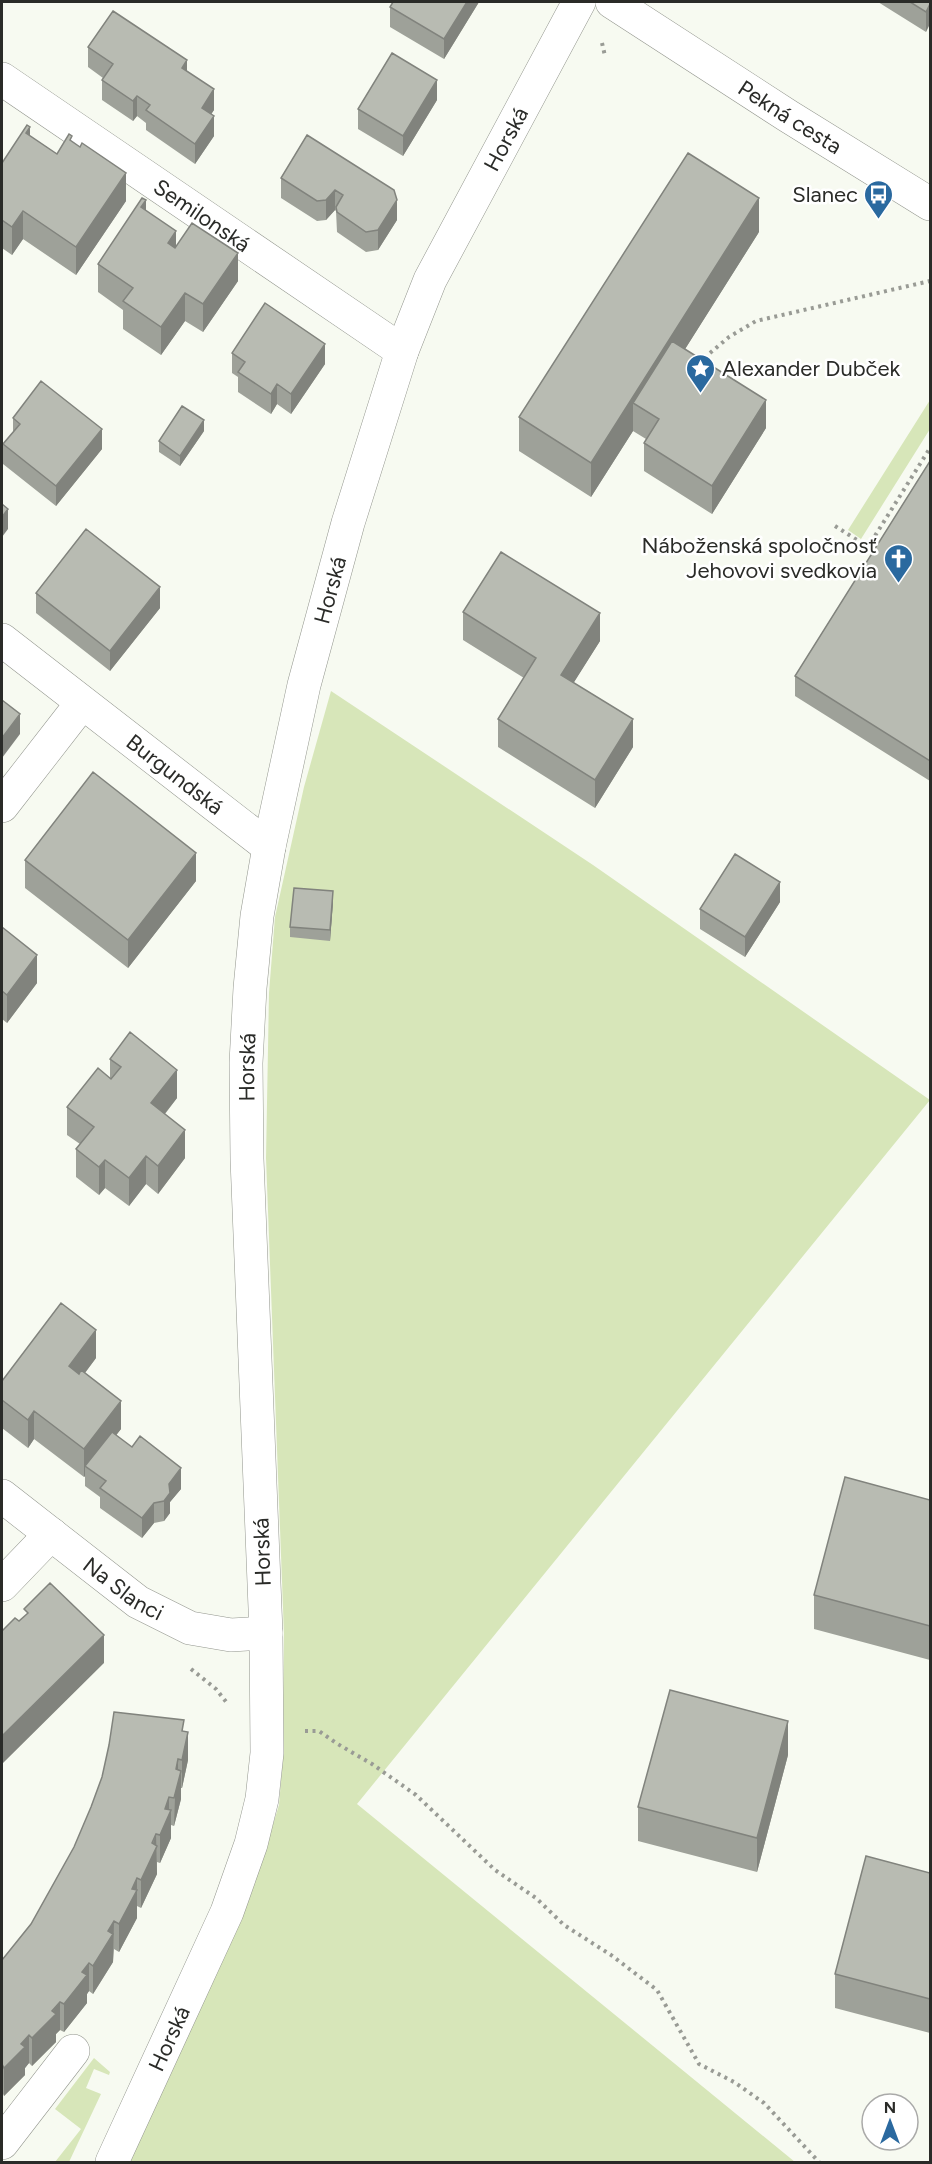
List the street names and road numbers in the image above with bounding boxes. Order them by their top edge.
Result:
street label: Pekná cesta [733,74,847,160]
street label: Horská [477,102,534,176]
street label: Semilonská [149,173,256,257]
street label: Horská [308,553,352,627]
street label: Burgundská [121,728,229,820]
street label: Horská [232,1032,261,1102]
street label: Horská [247,1517,277,1587]
street label: Na Slanci [78,1551,168,1626]
street label: Horská [142,2002,195,2075]

